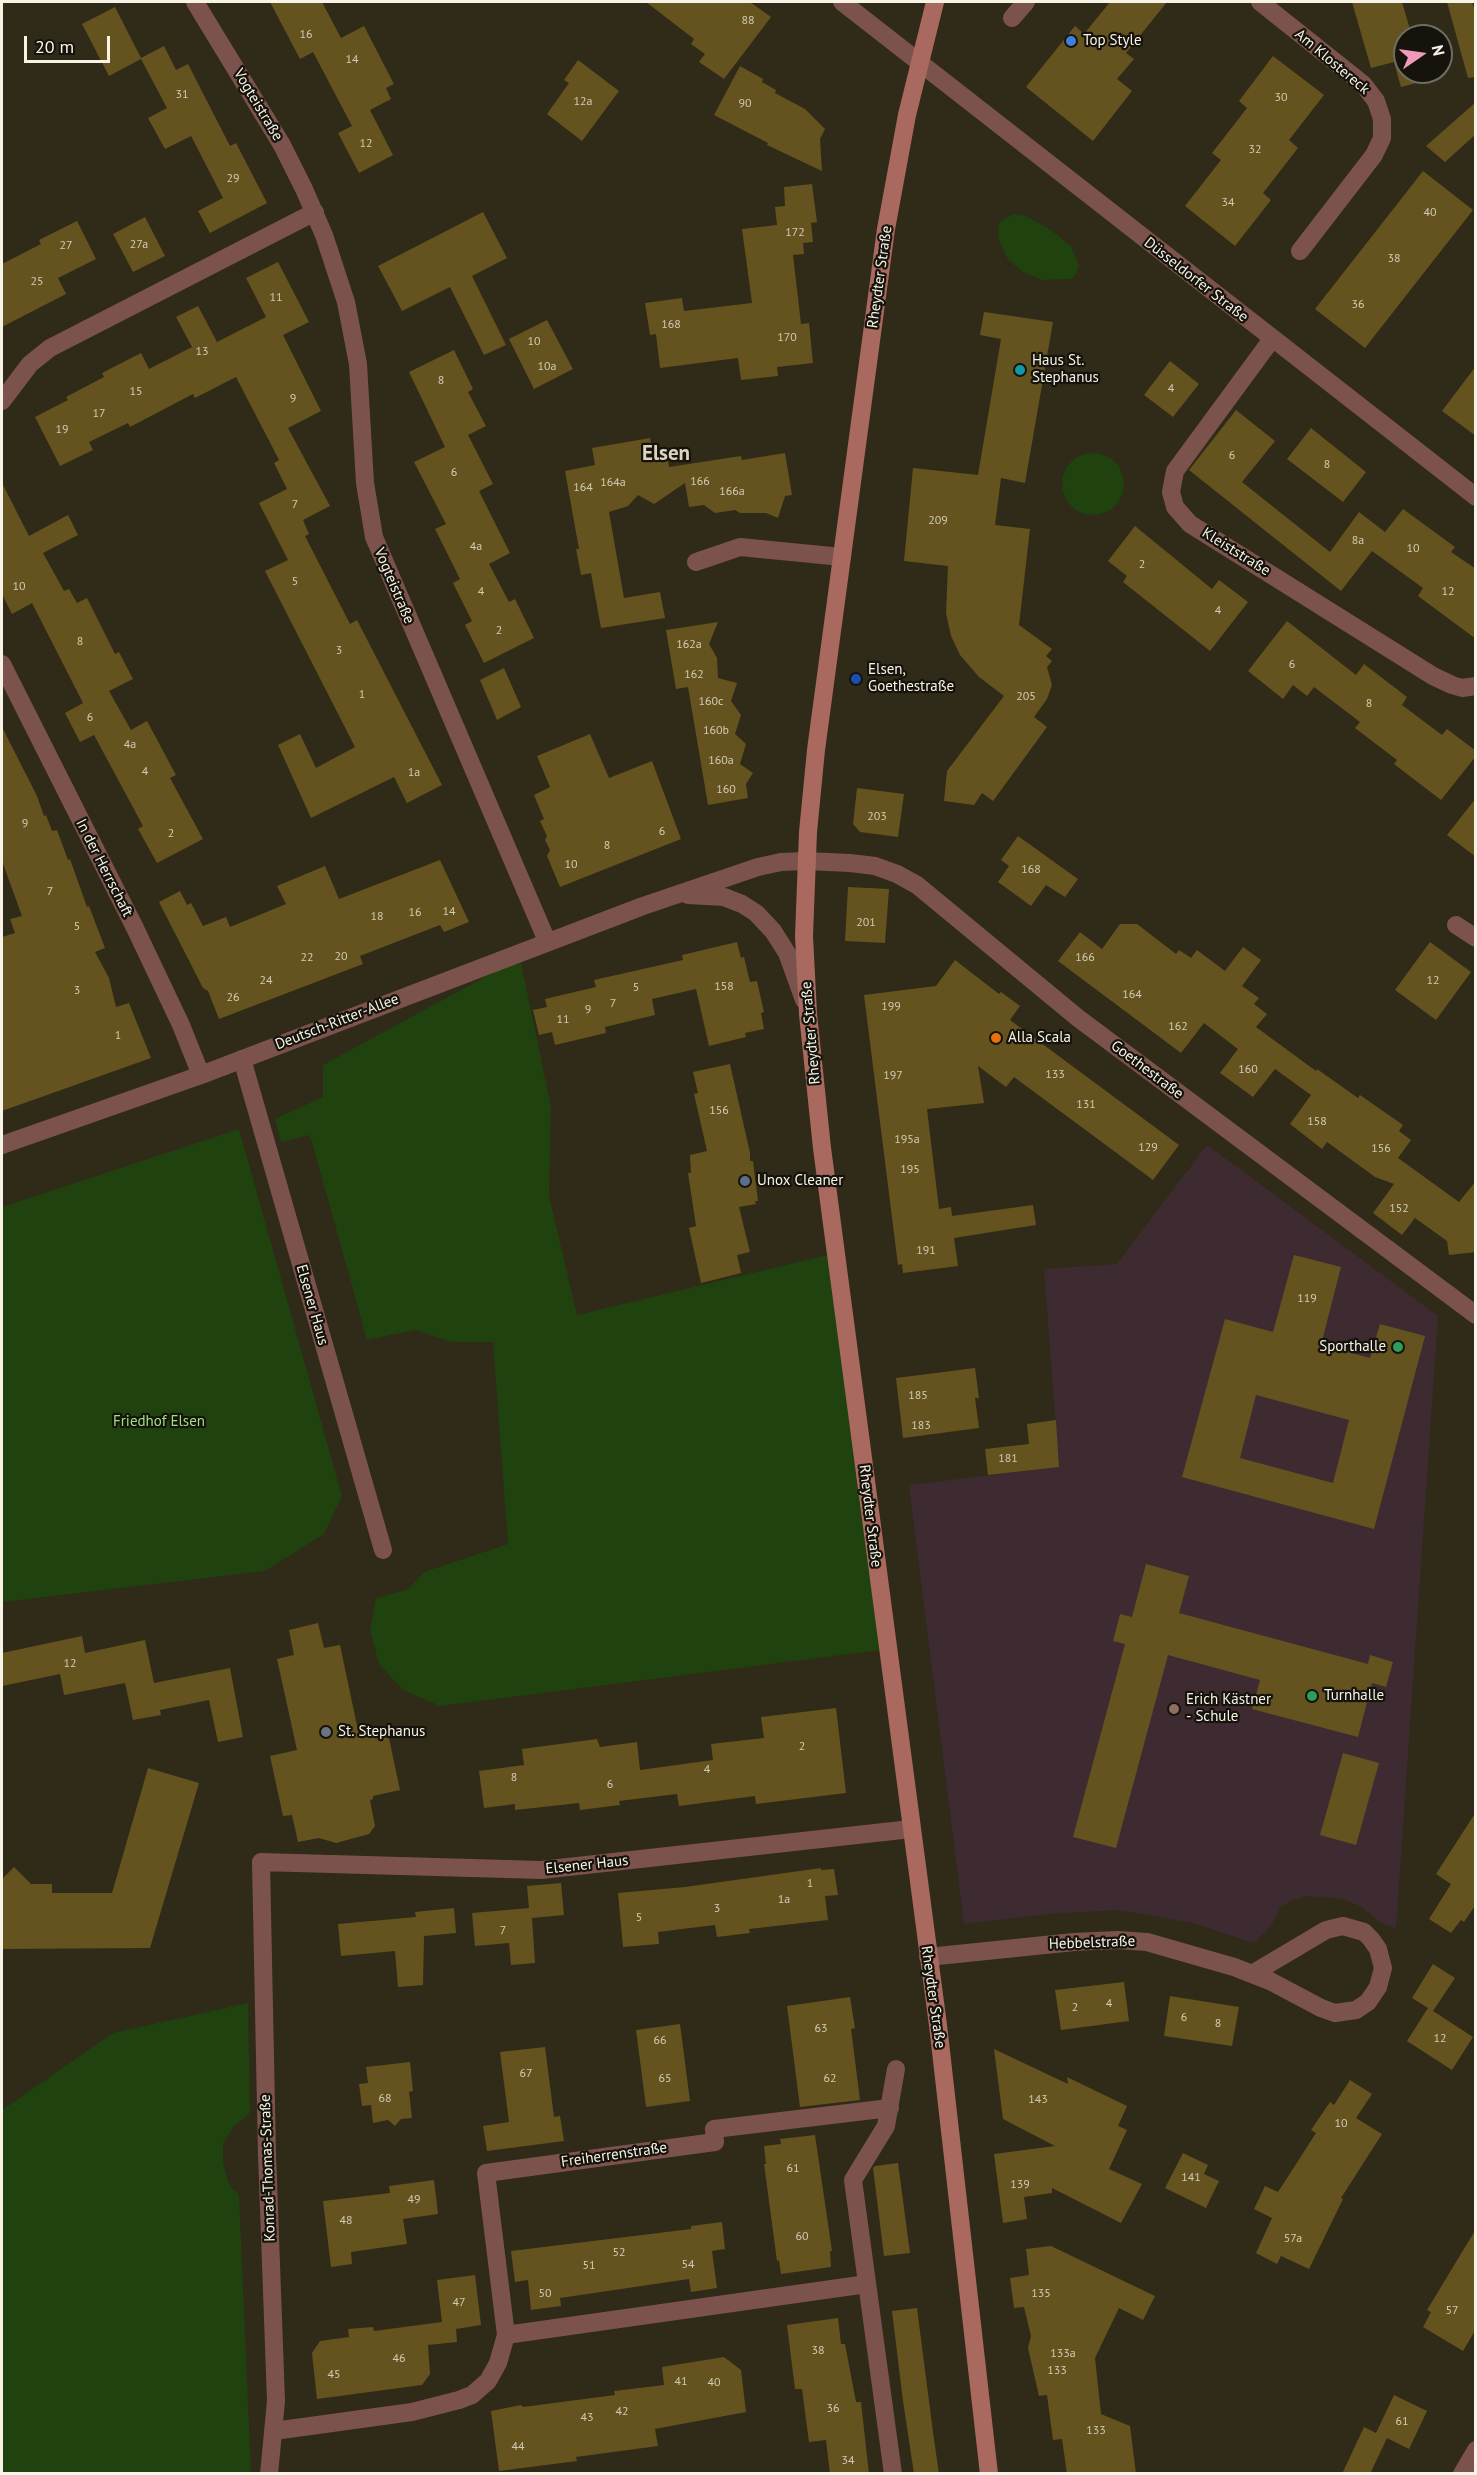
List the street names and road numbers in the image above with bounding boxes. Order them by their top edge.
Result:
street label: Am Klostereck [1291,26,1373,98]
street label: Vogteistraße [229,66,287,144]
street label: Rheydter Straße [864,225,896,329]
street label: Düsseldorfer Straße [1140,234,1252,326]
street label: Kleiststraße [1199,524,1273,580]
street label: Vogteistraße [370,545,418,627]
street label: In der Herrschaft [72,816,136,920]
street label: Rheydter Straße [798,981,824,1085]
street label: Deutsch-Ritter-Allee [273,990,401,1054]
street label: Goethestraße [1107,1037,1187,1103]
street label: Elsener Haus [292,1263,332,1347]
street label: Rheydter Straße [855,1464,885,1568]
street label: Elsener Haus [545,1852,629,1878]
street label: Hebbelstraße [1049,1932,1135,1954]
street label: Rheydter Straße [917,1945,949,2049]
street label: Konrad-Thomas-Straße [256,2094,280,2242]
street label: Freiherrenstraße [560,2139,668,2171]

